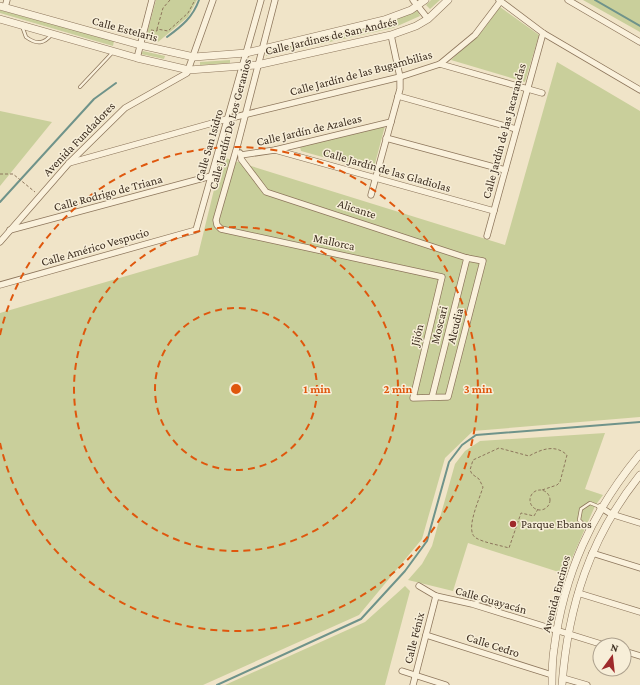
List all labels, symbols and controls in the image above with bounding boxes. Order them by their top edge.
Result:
street label: Calle Estelaris [91,13,160,45]
street label: Calle Jardines de San Andrés [264,14,399,58]
street label: Calle Jardín de las Bugambilias [288,47,434,99]
street label: Calle Jardín De Los Geranios [206,57,254,191]
street label: Calle Jardín de las Jacarandas [479,62,529,200]
street label: Avenida Fundadores [40,99,118,179]
street label: Calle San Isidro [192,107,226,183]
street label: Calle Jardín de Azaleas [255,111,363,149]
street label: Calle Jardín de las Gladiolas [321,145,453,195]
street label: Calle Rodrigo de Triana [52,172,164,214]
street label: Alicante [336,196,378,222]
street label: Calle Américo Vespucio [39,225,151,269]
street label: Mallorca [312,231,357,253]
street label: Moscari [428,305,450,345]
street label: Alcudia [444,306,466,345]
street label: Jijón [407,322,427,348]
centre of rings [229,382,243,396]
text: 1 min [303,382,331,396]
text: 2 min [384,382,413,396]
text: 3 min [464,382,492,396]
place label: Parque Ebanos [521,517,592,531]
marker: Parque Ebanos [508,519,518,529]
street label: Avenida Encinos [539,554,573,634]
street label: Calle Guayacán [454,583,529,617]
street label: Calle Fénix [401,610,427,665]
street label: Calle Cedro [465,630,521,660]
north arrow [592,637,632,677]
text: N [609,641,620,654]

